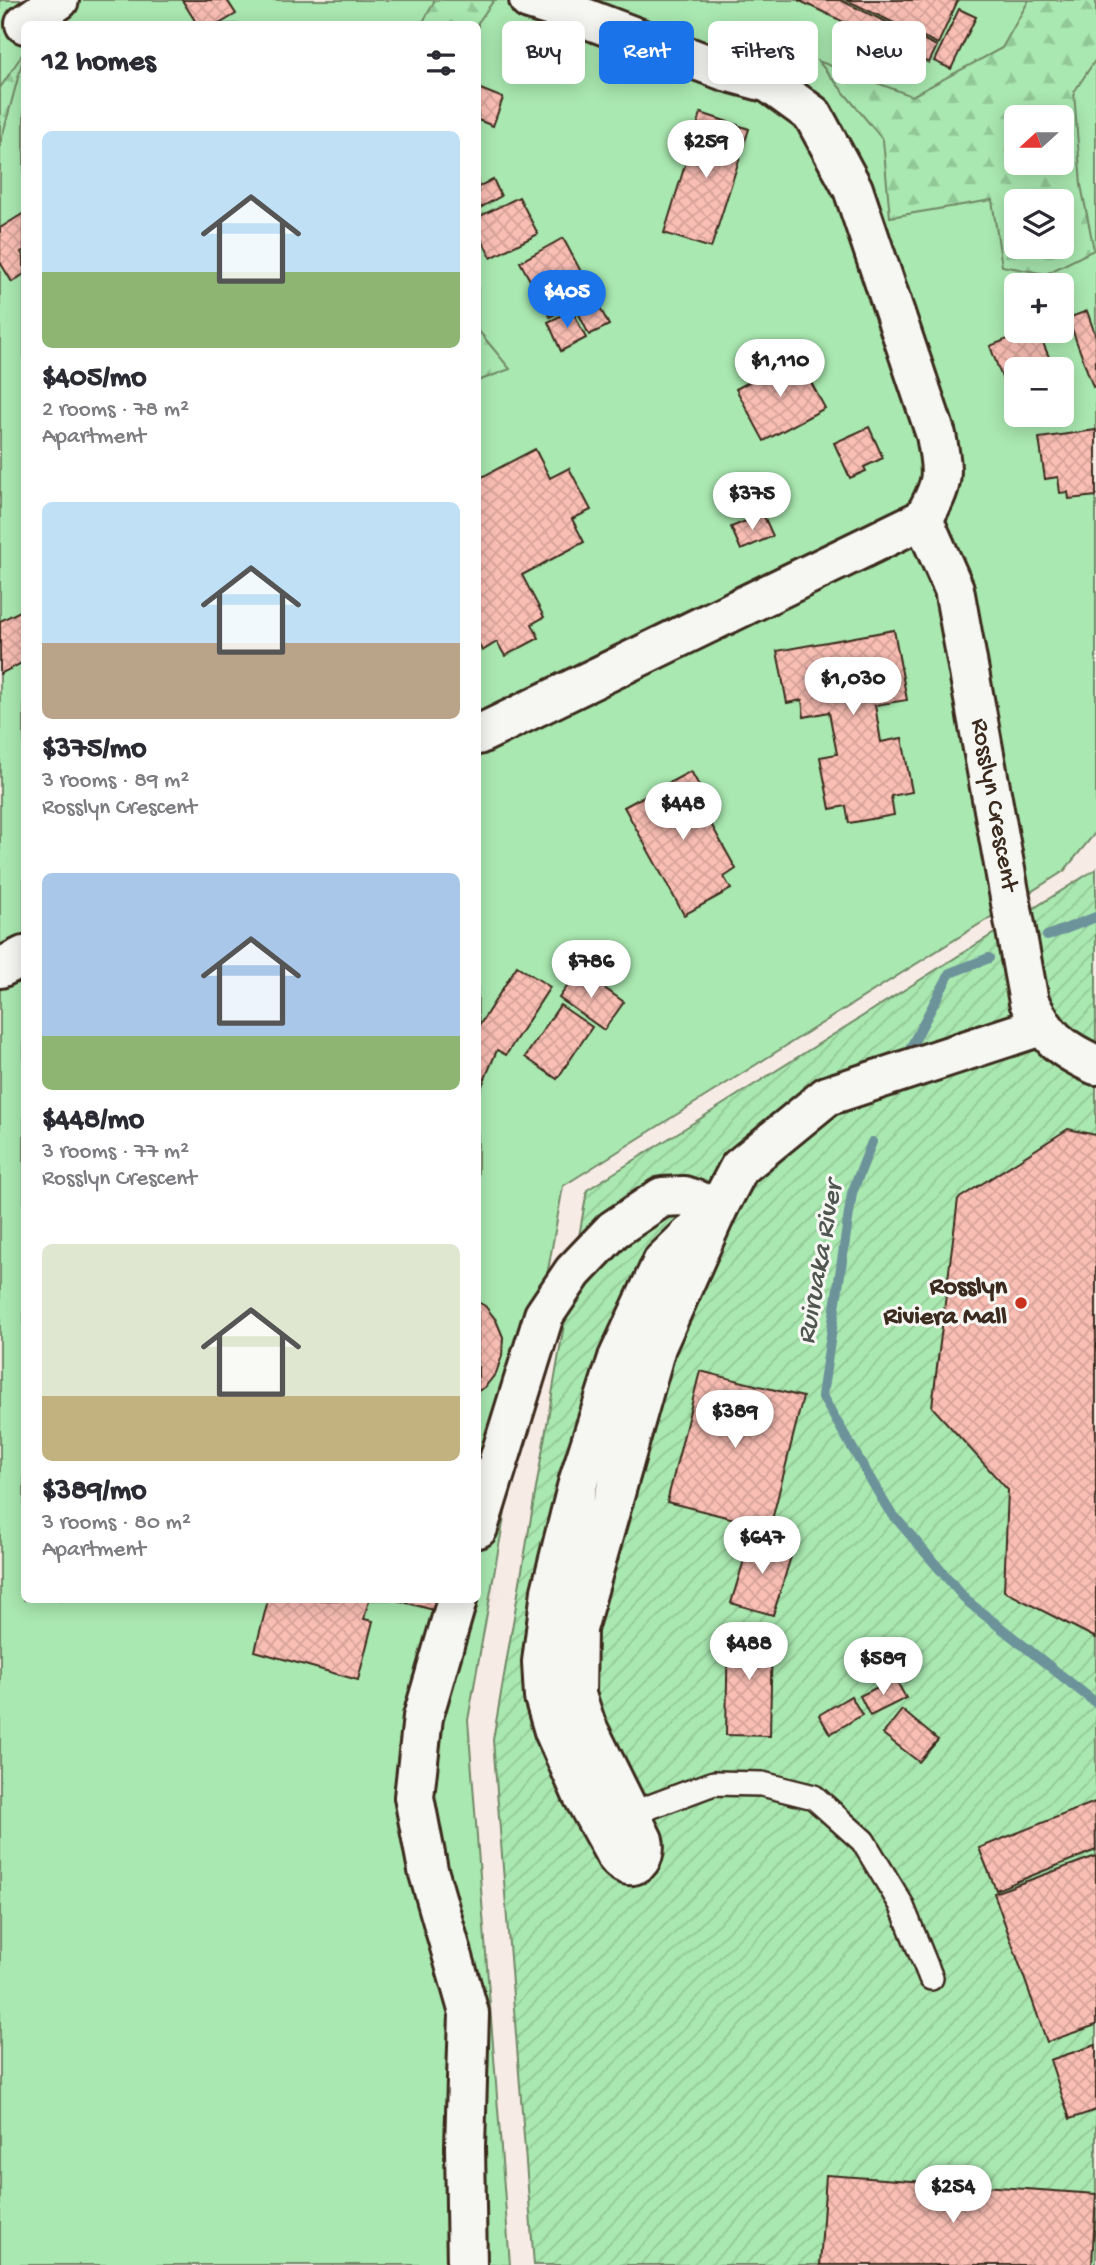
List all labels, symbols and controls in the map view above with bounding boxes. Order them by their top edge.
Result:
chip: Buy [502,21,585,84]
chip: Rent [599,21,694,84]
chip: Filters [708,21,818,84]
chip: New [832,21,926,84]
icon: filters [422,44,460,82]
text: 12 homes [42,46,155,81]
north arrow [1004,105,1074,175]
map controls [1004,105,1074,427]
pin: $259 [665,120,747,180]
text: $259 [683,129,729,156]
icon: home [188,176,314,302]
button: layers [1004,189,1074,259]
pin: $405 [526,270,608,330]
button: + [1004,273,1074,343]
text: $405 [544,279,590,306]
pin: $1,110 [723,340,837,399]
text: $1,110 [751,348,809,375]
button: − [1004,357,1074,427]
text: $405/mo [42,362,147,397]
text: 2 rooms · 78 m² [42,397,189,424]
text: Apartment [42,424,146,451]
pin: $375 [711,472,793,532]
text: $375 [729,481,775,508]
icon: home [188,547,314,673]
pin: $1,030 [796,658,910,717]
text: $1,030 [821,666,885,693]
street label: Rosslyn Crescent [962,716,1025,896]
text: $375/mo [42,733,147,768]
text: 3 rooms · 89 m² [42,768,189,795]
pin: $448 [642,782,724,842]
text: $448 [661,791,705,818]
text: Rosslyn Crescent [42,795,197,822]
icon: home [188,918,314,1044]
pin: $786 [550,940,632,1000]
text: $786 [568,949,614,976]
text: $448/mo [42,1104,144,1139]
text: 3 rooms · 77 m² [42,1139,189,1166]
text: Rosslyn Crescent [42,1166,197,1193]
water label: Ruiruaka River [790,1174,852,1347]
place label: Rosslyn Riviera Mall [883,1273,1008,1334]
icon: home [188,1289,314,1415]
marker: Rosslyn Riviera Mall [1013,1295,1029,1311]
pin: $389 [694,1390,776,1450]
text: $389 [712,1399,758,1426]
text: $389/mo [42,1475,147,1510]
text: 3 rooms · 80 m² [42,1510,191,1537]
pin: $647 [721,1516,803,1576]
text: $647 [740,1525,784,1552]
text: Apartment [42,1537,146,1564]
pin: $488 [708,1622,790,1682]
text: $488 [726,1631,772,1658]
pin: $589 [842,1638,924,1697]
text: $589 [860,1646,906,1673]
pin: $254 [912,2166,994,2225]
text: $254 [931,2174,975,2201]

